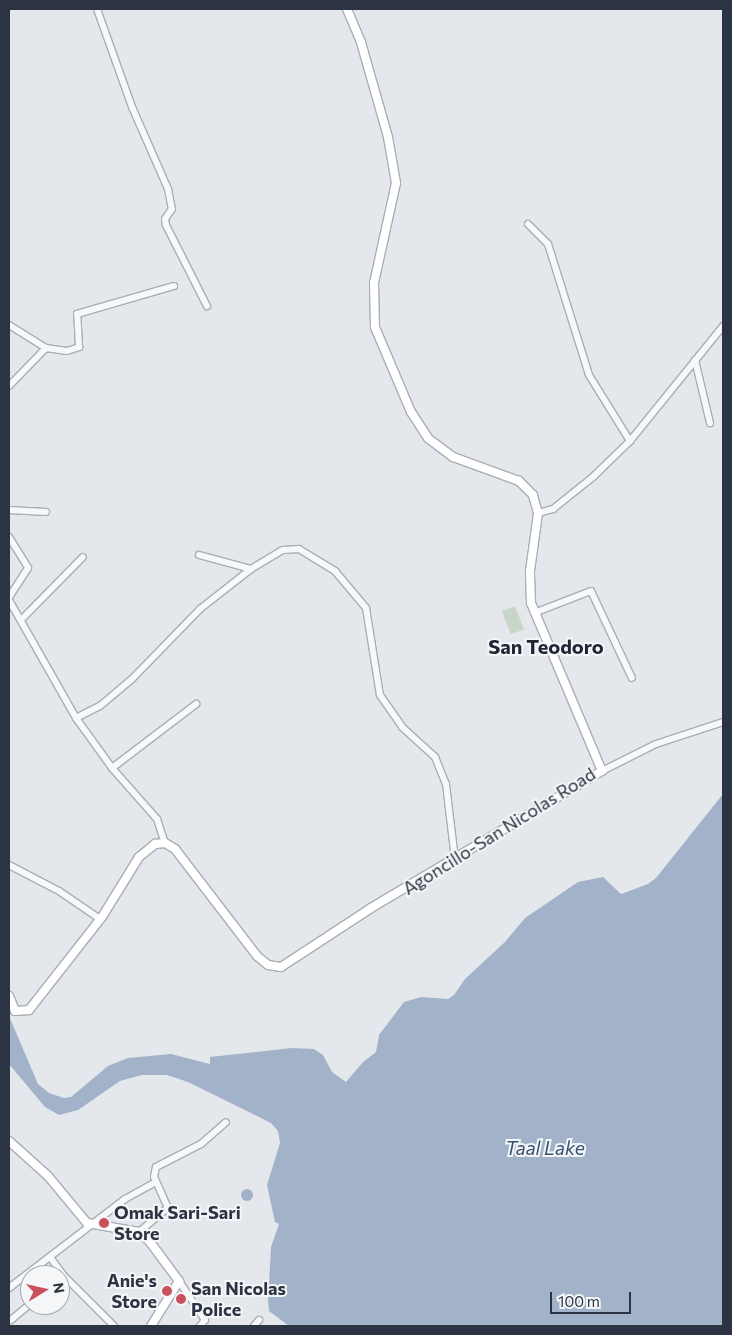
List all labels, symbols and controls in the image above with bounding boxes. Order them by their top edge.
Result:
district label: San Teodoro [488,634,604,658]
street label: Agoncillo-San Nicolas Road [399,763,599,899]
water label: Taal Lake [505,1137,585,1159]
place label: Omak Sari-Sari Store [114,1202,241,1244]
marker: Omak Sari-Sari Store [98,1217,110,1229]
north arrow [20,1265,70,1315]
place label: Anie's Store [107,1270,157,1312]
place label: San Nicolas Police [191,1278,286,1320]
text: N [50,1281,69,1294]
scale bar [552,1282,633,1314]
marker: Anie's Store [161,1285,173,1297]
text: 100 m [558,1292,600,1310]
marker: San Nicolas Police [175,1293,187,1305]

